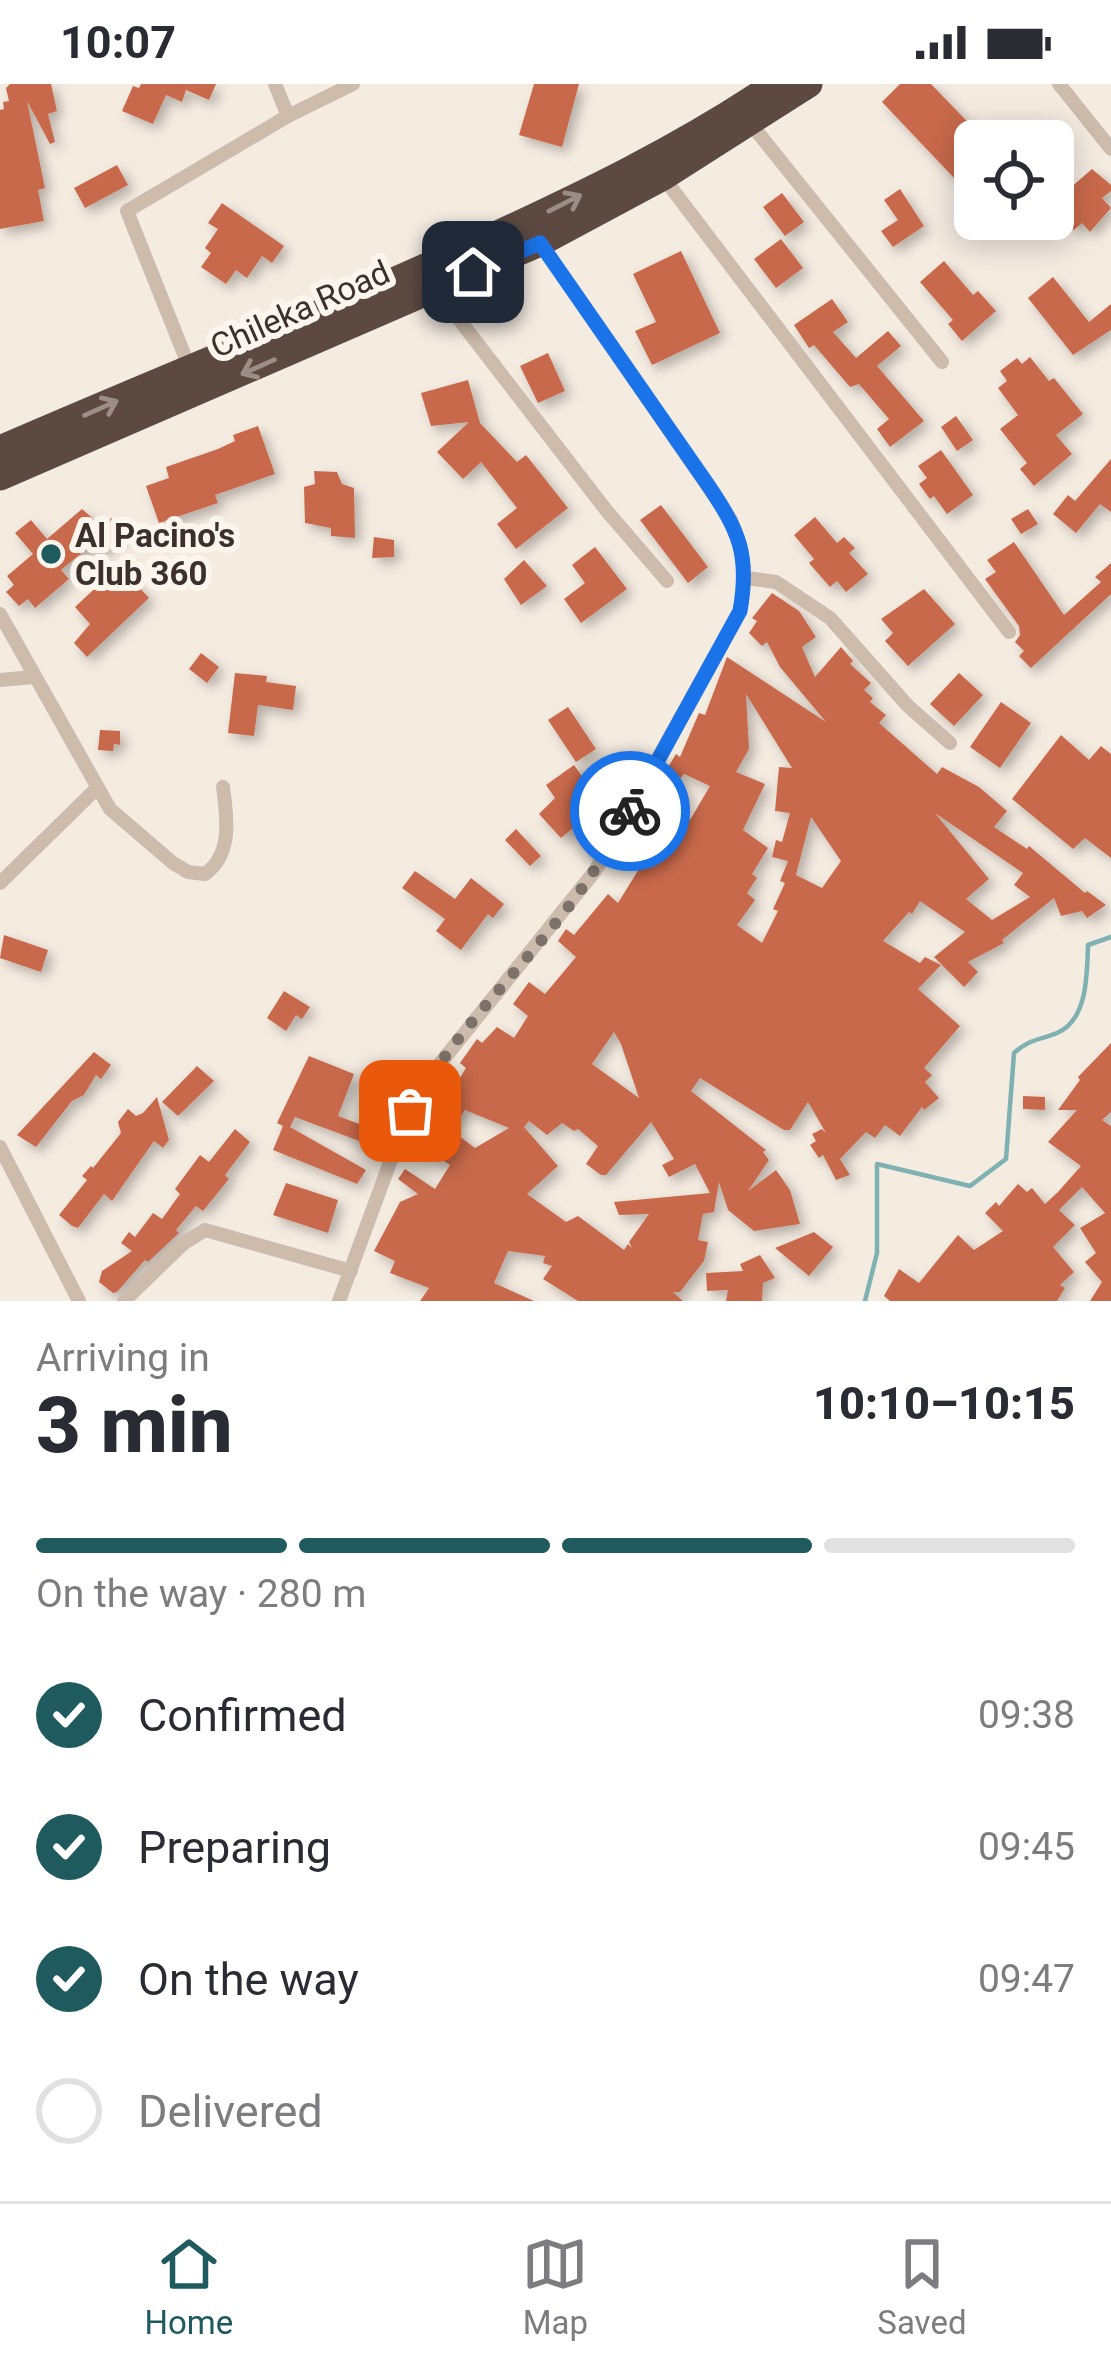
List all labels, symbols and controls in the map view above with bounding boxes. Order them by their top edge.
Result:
text: 10:07 [60,16,176,69]
map controls [954,120,1074,240]
button: locate [954,120,1074,240]
one-way arrow [547,191,583,214]
pin [422,221,524,323]
icon: home [440,239,506,305]
street label: Chileka Road [204,252,396,366]
one-way arrow [241,357,277,379]
one-way arrow [83,396,119,418]
place label: Al Pacino's Club 360 [75,516,235,593]
marker: Al Pacino's Club 360 [38,541,64,567]
courier [570,751,690,871]
icon: bike [597,778,663,844]
pin [359,1060,461,1162]
icon: bag [377,1078,443,1144]
text: Arriving in [36,1335,210,1381]
text: 10:10–10:15 [813,1377,1075,1430]
text: 3 min [36,1380,233,1471]
text: On the way · 280 m [36,1571,367,1617]
icon: check [36,1682,102,1748]
text: Confirmed [138,1689,347,1742]
text: 09:38 [978,1692,1075,1738]
icon: check [36,1814,102,1880]
text: Preparing [138,1821,331,1874]
text: 09:45 [978,1824,1075,1870]
icon: check [36,1946,102,2012]
text: On the way [138,1953,359,2006]
text: 09:47 [978,1956,1075,2002]
text: Delivered [138,2085,323,2138]
tab: Home [145,2231,233,2342]
tab: Map [522,2231,588,2342]
tab: Saved [877,2231,967,2342]

